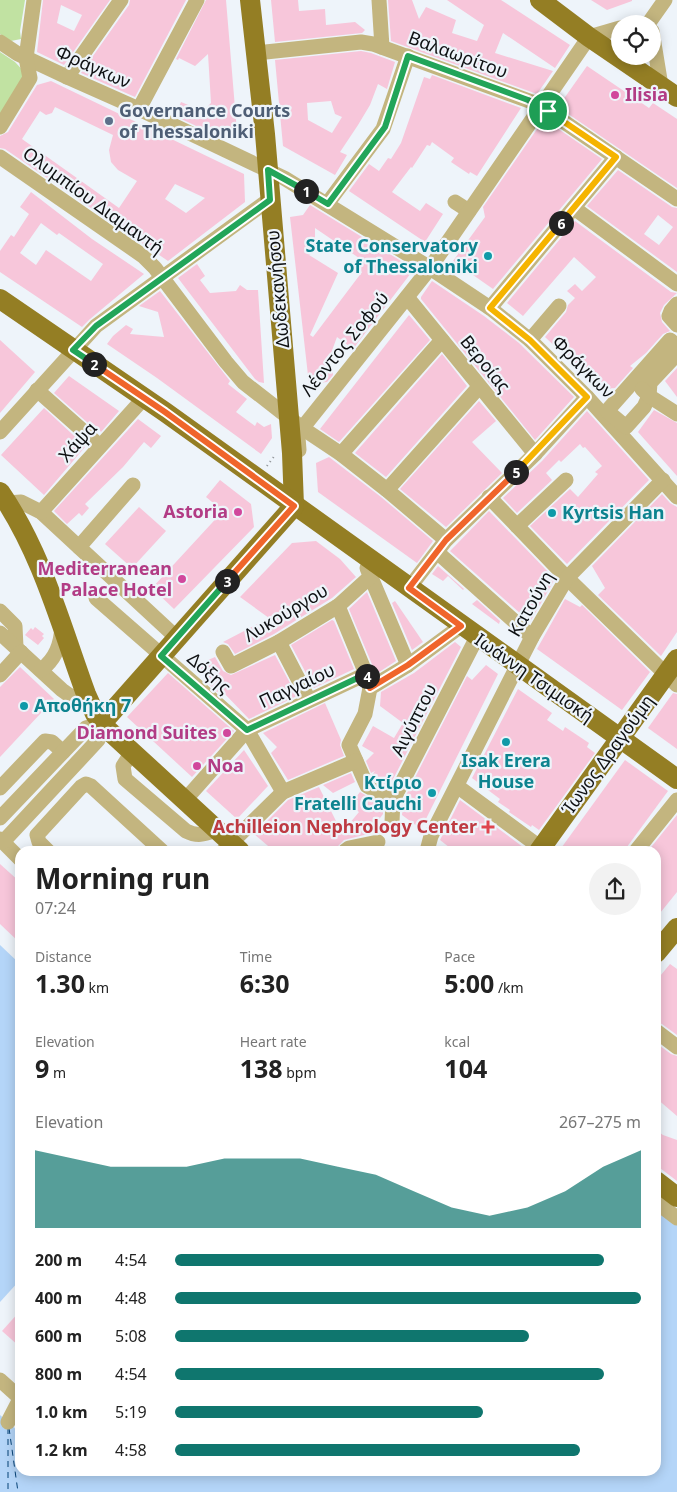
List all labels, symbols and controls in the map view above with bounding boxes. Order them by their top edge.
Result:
map controls [611,15,661,65]
button: locate [611,15,661,65]
street label: Βαλαωρίτου [405,25,511,83]
street label: Φράγκων [52,39,135,93]
place label: Ilisia [625,82,668,106]
marker: Ilisia [609,89,621,101]
pin [527,90,569,132]
icon: arrive [534,97,562,125]
place label: Governance Courts of Thessaloniki [119,98,290,143]
marker: Governance Courts of Thessaloniki [103,115,115,127]
street label: Ολυμπίου Διαμαντή [18,141,169,259]
pin: 1 [294,178,318,204]
text: 1 [302,182,311,201]
pin: 6 [548,210,574,236]
text: 6 [557,214,566,233]
street label: Δωδεκανήσου [260,229,294,349]
place label: State Conservatory of Thessaloniki [305,233,479,278]
marker: State Conservatory of Thessaloniki [482,250,494,262]
street label: Λέοντος Σοφού [295,286,394,401]
street label: Βεροίας [455,330,516,397]
street label: Φράγκων [547,330,620,403]
pin: 2 [82,352,106,376]
text: 2 [90,355,99,374]
street label: Χάψα [53,416,102,467]
pin: 5 [504,460,528,484]
text: 5 [512,463,521,482]
place label: Astoria [163,499,228,523]
place label: Kyrtsis Han [562,500,664,524]
marker: Astoria [232,506,244,518]
marker: Kyrtsis Han [546,507,558,519]
place label: Mediterranean Palace Hotel [38,556,172,601]
street label: Κατούνη [502,566,559,641]
pin: 3 [214,568,240,594]
text: 3 [223,572,232,591]
marker: Mediterranean Palace Hotel [176,573,188,585]
street label: Λυκούργου [239,578,332,647]
street label: Ιωάννη Τσιμισκή [470,627,599,727]
street label: Δόξης [183,646,237,698]
street label: Παγγαίου [255,657,338,713]
pin: 4 [354,664,380,688]
text: 4 [363,667,372,686]
street label: Αιγύπτου [385,679,442,760]
street label: Ίωνος Δραγούμη [555,689,659,819]
place label: Αποθήκη 7 [34,693,131,717]
marker: Αποθήκη 7 [18,700,30,712]
place label: Diamond Suites [77,720,217,744]
marker: Diamond Suites [221,727,233,739]
marker: Isak Erera House [500,736,512,748]
place label: Isak Erera House [461,748,551,793]
place label: Noa [207,753,244,777]
marker: Noa [191,760,203,772]
place label: Κτίριο Fratelli Cauchi [294,770,422,815]
marker: Κτίριο Fratelli Cauchi [426,787,438,799]
place label: Achilleion Nephrology Center [213,814,477,838]
marker: Achilleion Nephrology Center [481,820,495,834]
text: Morning run [35,859,210,897]
button: share [589,863,641,915]
text: 07:24 [35,897,76,919]
text: Distance [35,947,92,966]
text: Time [240,947,272,966]
text: Pace [444,947,475,966]
text: 1.30 [35,966,85,1000]
text: 6:30 [240,966,290,1000]
text: 5:00 [444,966,494,1000]
text: km [85,978,109,997]
text: /km [494,978,524,997]
text: Elevation [35,1032,95,1051]
text: Heart rate [240,1032,307,1051]
text: kcal [444,1032,470,1051]
text: 9 [35,1051,49,1085]
text: 138 [240,1051,283,1085]
text: 104 [444,1051,487,1085]
text: m [49,1063,66,1082]
text: bpm [283,1063,317,1082]
text: Elevation [35,1111,103,1133]
text: 267–275 m [559,1111,641,1133]
text: 200 m [35,1249,82,1271]
text: 4:54 [115,1249,147,1271]
text: 400 m [35,1287,82,1309]
text: 4:48 [115,1287,147,1309]
text: 600 m [35,1325,82,1347]
text: 5:08 [115,1325,147,1347]
text: 800 m [35,1363,82,1385]
text: 4:54 [115,1363,147,1385]
text: 1.0 km [35,1401,87,1423]
text: 5:19 [115,1401,147,1423]
text: 1.2 km [35,1439,87,1461]
text: 4:58 [115,1439,147,1461]

